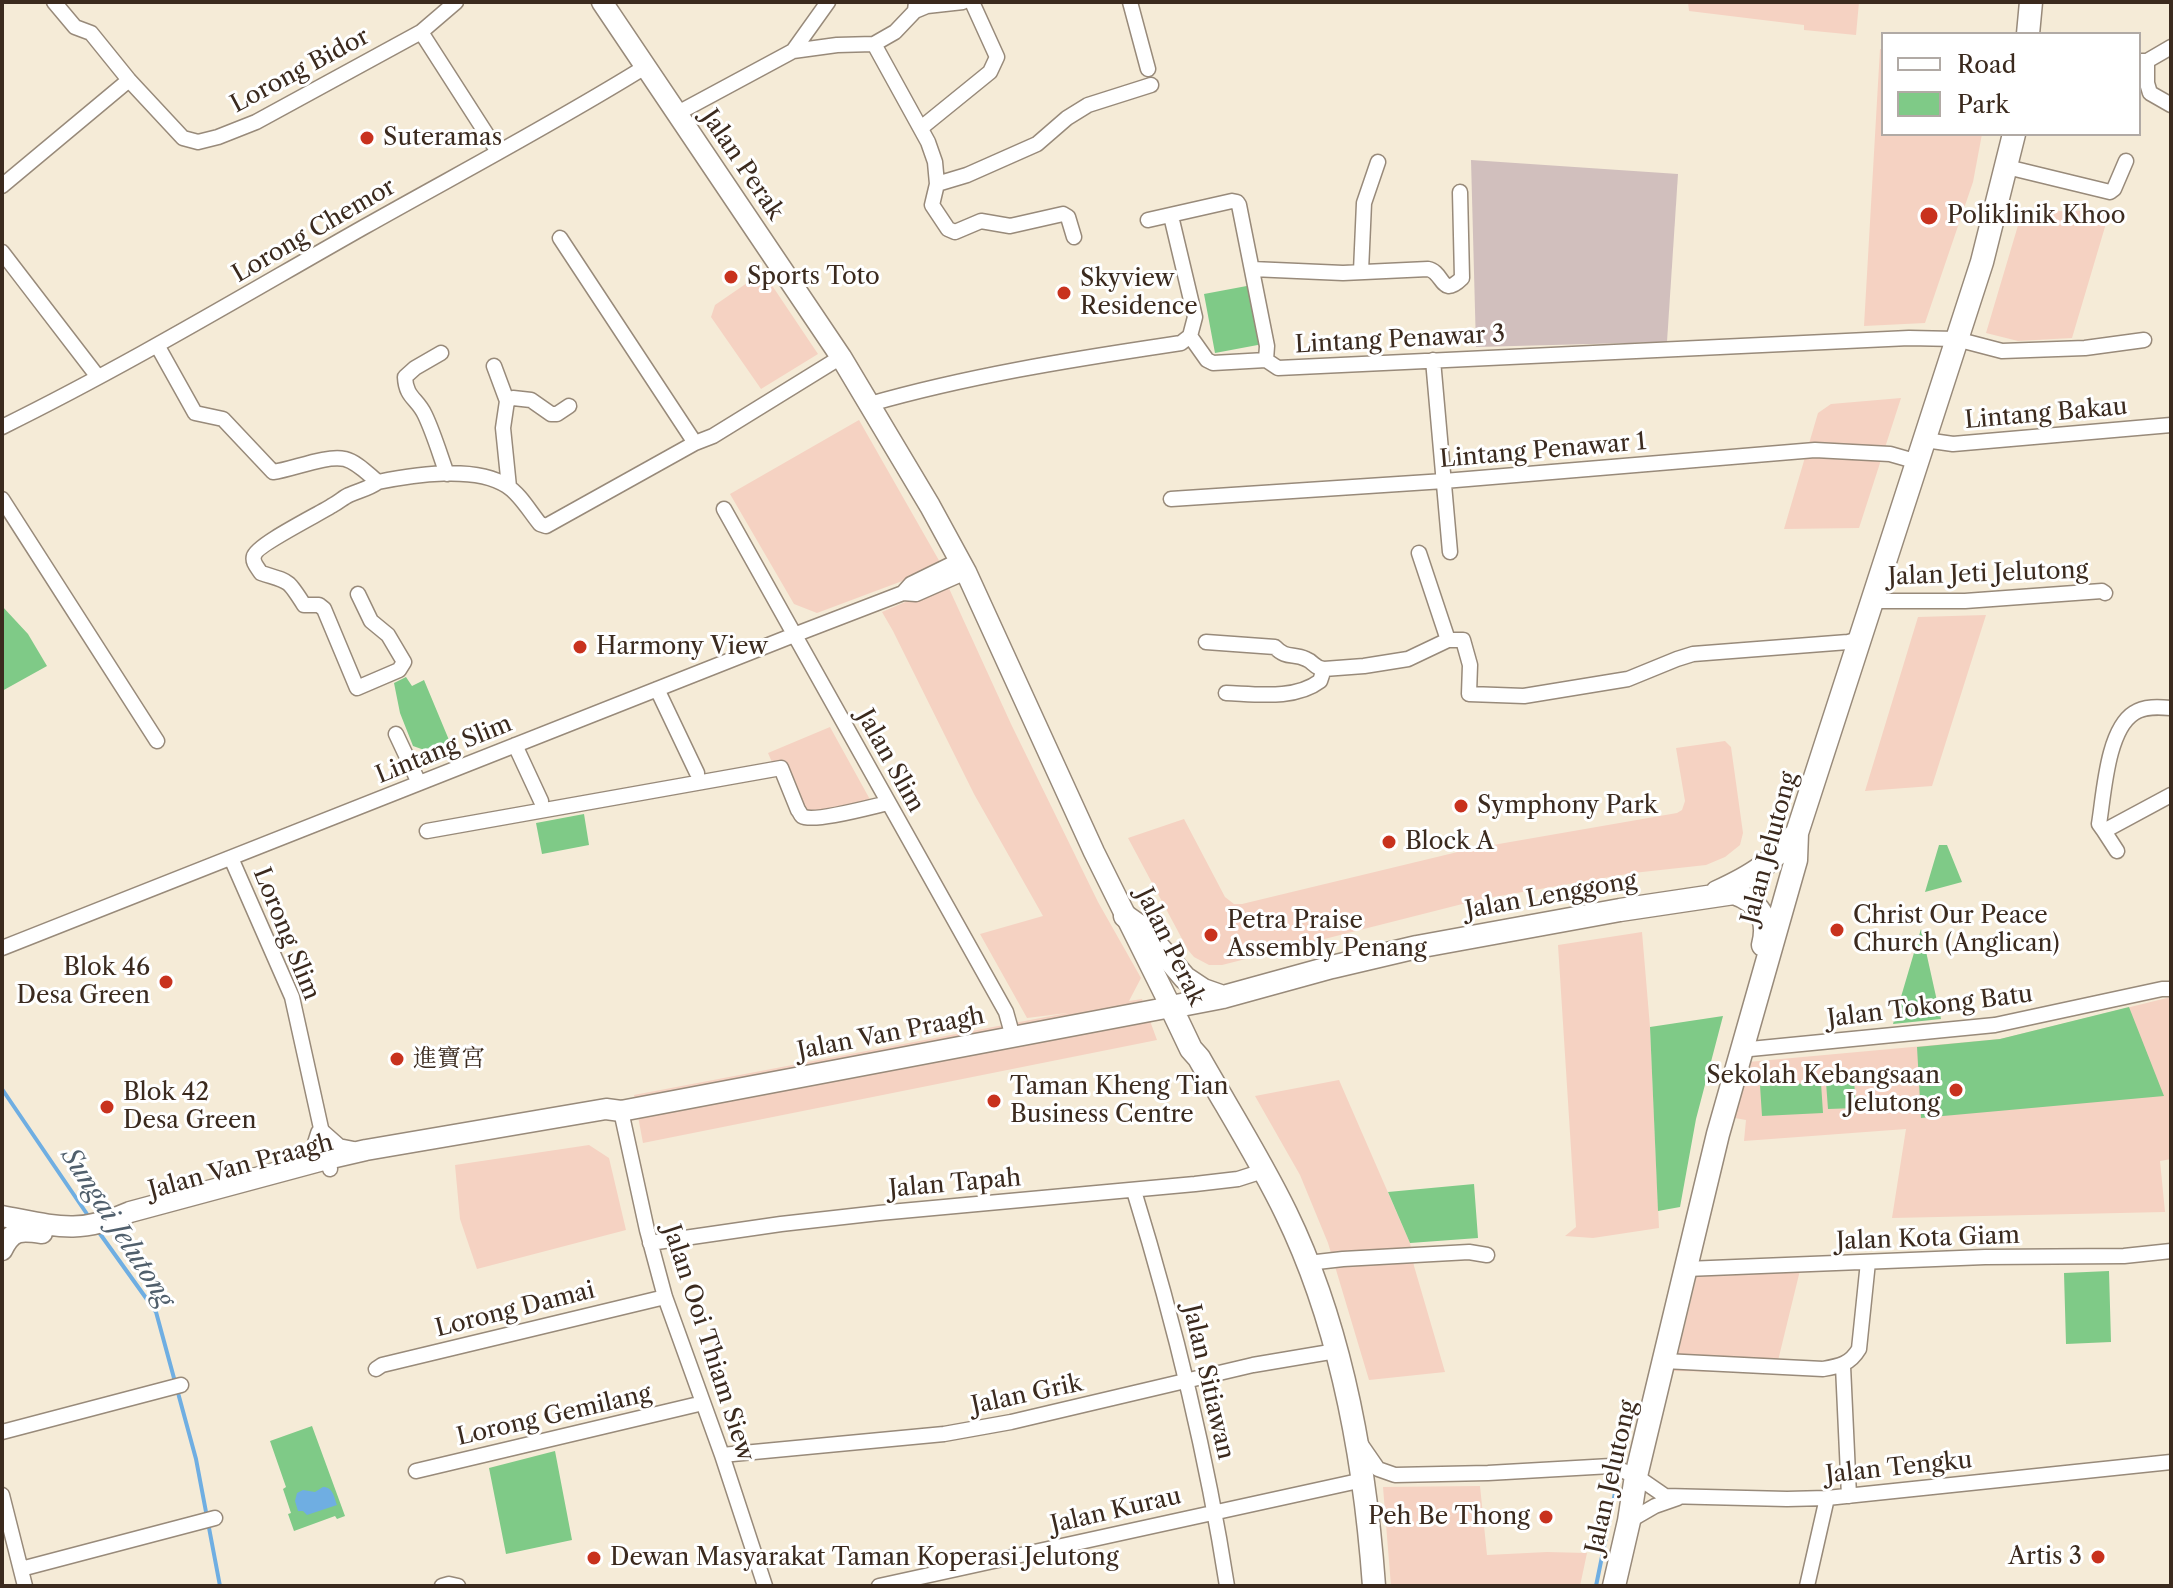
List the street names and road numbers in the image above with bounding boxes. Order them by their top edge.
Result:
street label: Lorong Bidor [226,23,374,119]
street label: Jalan Perak [694,104,790,226]
street label: Lorong Chemor [227,173,401,289]
street label: Lintang Penawar 3 [1294,320,1506,360]
street label: Lintang Bakau [1963,393,2129,435]
street label: Lintang Penawar 1 [1438,428,1648,474]
street label: Jalan Jeti Jelutong [1887,556,2089,592]
street label: Jalan Slim [850,705,930,817]
street label: Lintang Slim [372,710,516,790]
street label: Jalan Jelutong [1736,769,1804,927]
street label: Lorong Slim [246,864,326,1004]
street label: Jalan Lenggong [1463,867,1639,925]
street label: Jalan Perak [1129,884,1211,1010]
street label: Jalan Tokong Batu [1826,980,2034,1034]
street label: Jalan Van Praagh [795,1002,987,1066]
street label: Jalan Van Praagh [145,1128,337,1206]
street label: Jalan Tapah [888,1164,1022,1204]
street label: Jalan Ooi Thiam Siew [656,1221,760,1465]
street label: Jalan Kota Giam [1836,1221,2020,1257]
street label: Lorong Damai [432,1276,598,1344]
street label: Jalan Sitiawan [1176,1302,1240,1462]
street label: Jalan Grik [969,1369,1085,1421]
street label: Lorong Gemilang [454,1380,654,1452]
street label: Jalan Jelutong [1580,1398,1644,1556]
street label: Jalan Tengku [1824,1446,1974,1490]
street label: Jalan Kurau [1048,1482,1184,1540]

